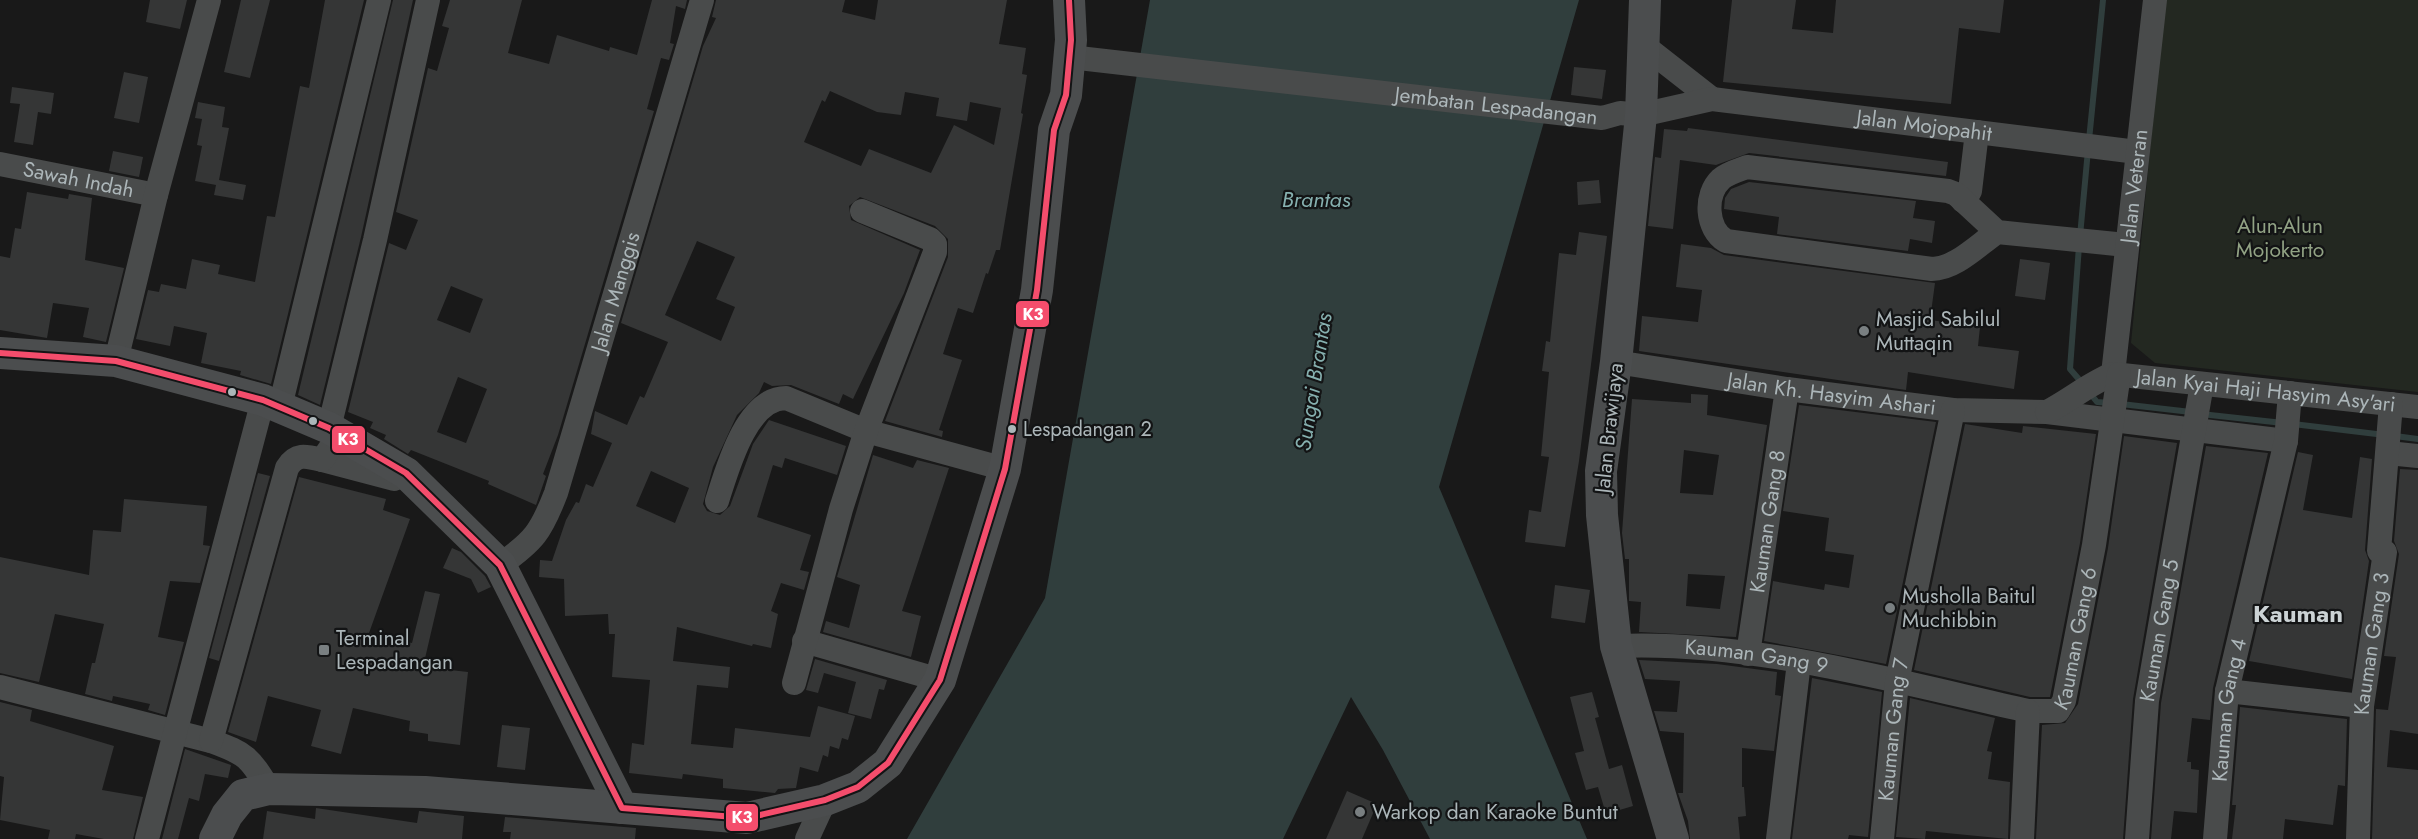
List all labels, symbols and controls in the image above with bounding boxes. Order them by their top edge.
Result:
street label: Jembatan Lespadangan [1390,79,1599,132]
street label: Jalan Mojopahit [1852,102,1994,149]
street label: Jalan Veteran [2112,128,2155,248]
street label: Sawah Indah [20,154,137,205]
water label: Brantas [1282,183,1351,215]
park label: Alun-Alun Mojokerto [2236,211,2324,265]
street label: Jalan Manggis [583,228,647,358]
line badge: K3 [1015,300,1050,328]
text: K3 [1022,303,1044,326]
place label: Masjid Sabilul Muttaqin [1876,304,2000,358]
water label: Sungai Brantas [1286,310,1340,453]
marker: Masjid Sabilul Muttaqin [1857,324,1871,338]
street label: Jalan Brawijaya [1587,361,1631,498]
street label: Jalan Kyai Haji Hasyim Asy'ari [2132,361,2397,419]
street label: Jalan Kh. Hasyim Ashari [1722,364,1938,423]
unlabelled marker [226,386,238,398]
unlabelled marker [307,415,319,427]
place label: Lespadangan 2 [1023,415,1152,444]
marker: Lespadangan 2 [1006,423,1018,435]
line badge: K3 [331,425,366,454]
text: K3 [337,428,359,451]
street label: Kauman Gang 8 [1742,448,1793,595]
street label: Kauman Gang 5 [2132,557,2186,704]
street label: Kauman Gang 6 [2047,564,2104,716]
street label: Kauman Gang 3 [2347,570,2397,716]
place label: Musholla Baitul Muchibbin [1902,581,2035,635]
district label: Kauman [2253,596,2343,631]
marker: Musholla Baitul Muchibbin [1883,601,1897,615]
place label: Terminal Lespadangan [336,623,453,677]
street label: Kauman Gang 9 [1684,632,1831,681]
street label: Kauman Gang 4 [2205,635,2254,783]
marker: Terminal Lespadangan [317,643,331,657]
street label: Kauman Gang 7 [1871,655,1917,802]
place label: Warkop dan Karaoke Buntut [1372,797,1618,827]
line badge: K3 [725,803,759,832]
marker: Warkop dan Karaoke Buntut [1353,805,1367,819]
text: K3 [731,806,753,829]

